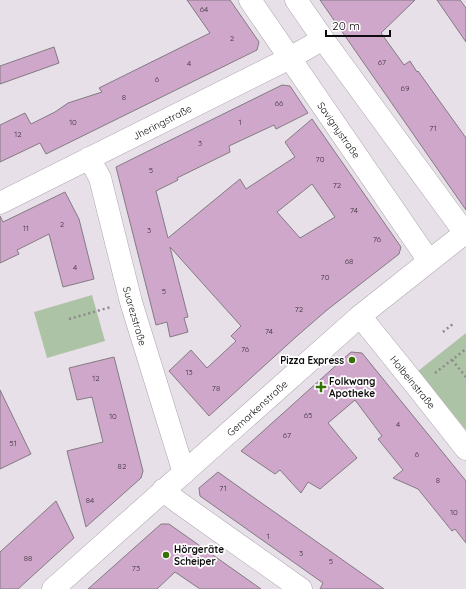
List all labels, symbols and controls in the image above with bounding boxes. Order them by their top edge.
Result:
house number: 64 [200,4,208,14]
scale bar [326,12,390,38]
text: 20 m [332,18,360,33]
house number: 2 [230,33,235,43]
house number: 67 [378,57,386,67]
house number: 4 [187,58,191,68]
house number: 6 [155,74,160,84]
house number: 69 [401,83,410,93]
house number: 8 [122,92,126,102]
house number: 66 [275,98,284,108]
street label: Savignystraße [314,99,363,161]
street label: Jheringstraße [131,102,194,143]
house number: 10 [69,117,77,127]
house number: 1 [239,117,242,127]
house number: 71 [429,123,437,133]
house number: 12 [14,129,22,139]
house number: 3 [198,138,202,148]
house number: 70 [316,154,325,164]
house number: 5 [149,165,153,175]
house number: 72 [333,180,342,190]
house number: 74 [350,205,358,215]
house number: 2 [60,219,65,229]
house number: 11 [23,223,29,233]
house number: 3 [147,225,151,235]
house number: 76 [373,234,382,244]
house number: 68 [345,256,353,266]
house number: 4 [73,262,77,272]
house number: 70 [321,272,330,282]
street label: Suarezstraße [120,285,149,348]
house number: 5 [162,286,166,296]
house number: 72 [295,304,304,314]
house number: 74 [265,326,273,336]
house number: 76 [241,344,250,354]
street label: Holbeinstraße [387,353,438,412]
place label: Pizza Express [280,354,344,367]
marker: Pizza Express [347,355,357,365]
house number: 13 [185,367,193,377]
house number: 12 [92,373,100,383]
place label: Folkwang Apotheke [329,375,375,400]
street label: Gemarkenstraße [224,377,291,439]
marker: Folkwang Apotheke [316,382,326,392]
house number: 78 [212,383,220,393]
house number: 65 [304,410,312,420]
house number: 10 [109,411,117,421]
house number: 4 [396,419,400,429]
house number: 67 [283,430,291,440]
house number: 51 [9,438,17,448]
house number: 6 [415,449,420,459]
house number: 82 [118,461,127,471]
house number: 8 [436,475,440,485]
house number: 71 [219,483,227,493]
house number: 84 [86,495,94,505]
house number: 10 [450,507,458,517]
house number: 1 [267,531,270,541]
place label: Hörgeräte Scheiper [174,543,224,568]
house number: 3 [299,548,303,558]
marker: Hörgeräte Scheiper [161,550,171,560]
house number: 88 [24,553,32,563]
house number: 5 [329,556,333,566]
house number: 73 [132,563,140,573]

